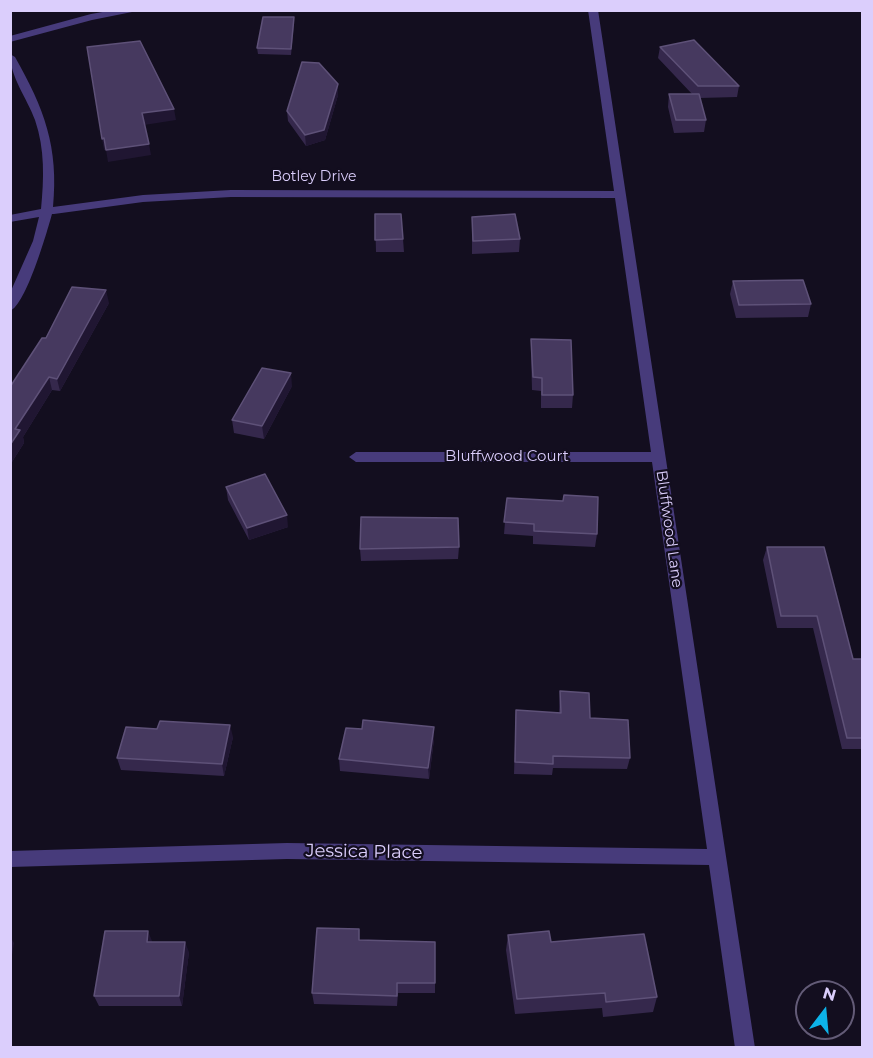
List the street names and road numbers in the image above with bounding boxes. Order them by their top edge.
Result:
street label: Botley Drive [271,169,357,185]
street label: Bluffwood Court [445,448,569,466]
street label: Bluffwood Lane [652,469,686,589]
street label: Jessica Place [305,840,423,864]

